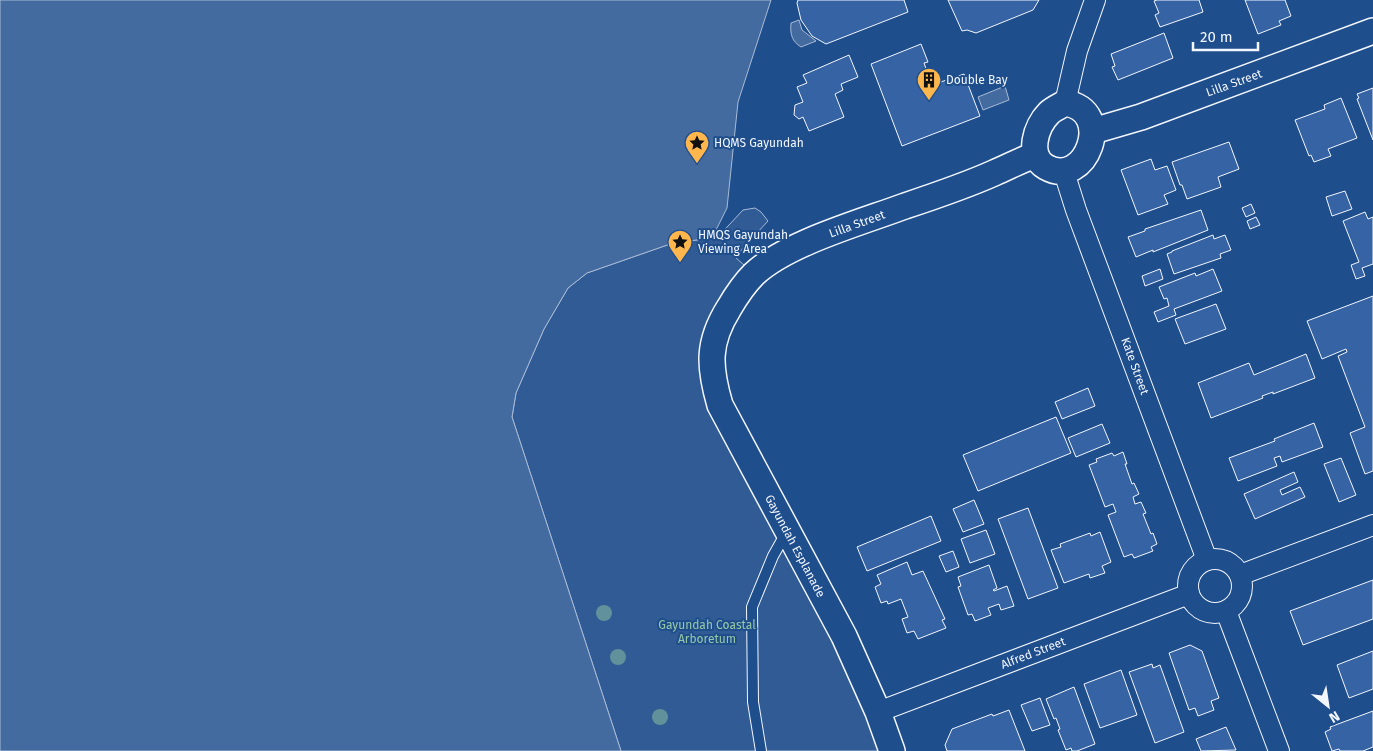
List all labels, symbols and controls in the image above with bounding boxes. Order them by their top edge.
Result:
scale bar [1193,20,1258,52]
text: 20 m [1200,28,1233,46]
street label: Lilla Street [1204,66,1265,100]
building icon: Double Bay [916,67,942,101]
place label: Double Bay [946,73,1008,87]
place icon: HQMS Gayundah [684,130,710,164]
place label: HQMS Gayundah [714,136,804,150]
street label: Lilla Street [827,207,888,241]
place label: HMQS Gayundah Viewing Area [698,228,788,256]
place icon: HMQS Gayundah Viewing Area [667,229,693,263]
street label: Kate Street [1118,335,1152,397]
street label: Gayundah Esplanade [762,492,828,600]
park label: Gayundah Coastal Arboretum [658,618,756,646]
street label: Alfred Street [999,634,1068,672]
north arrow [1303,681,1353,731]
text: N [1326,707,1343,727]

